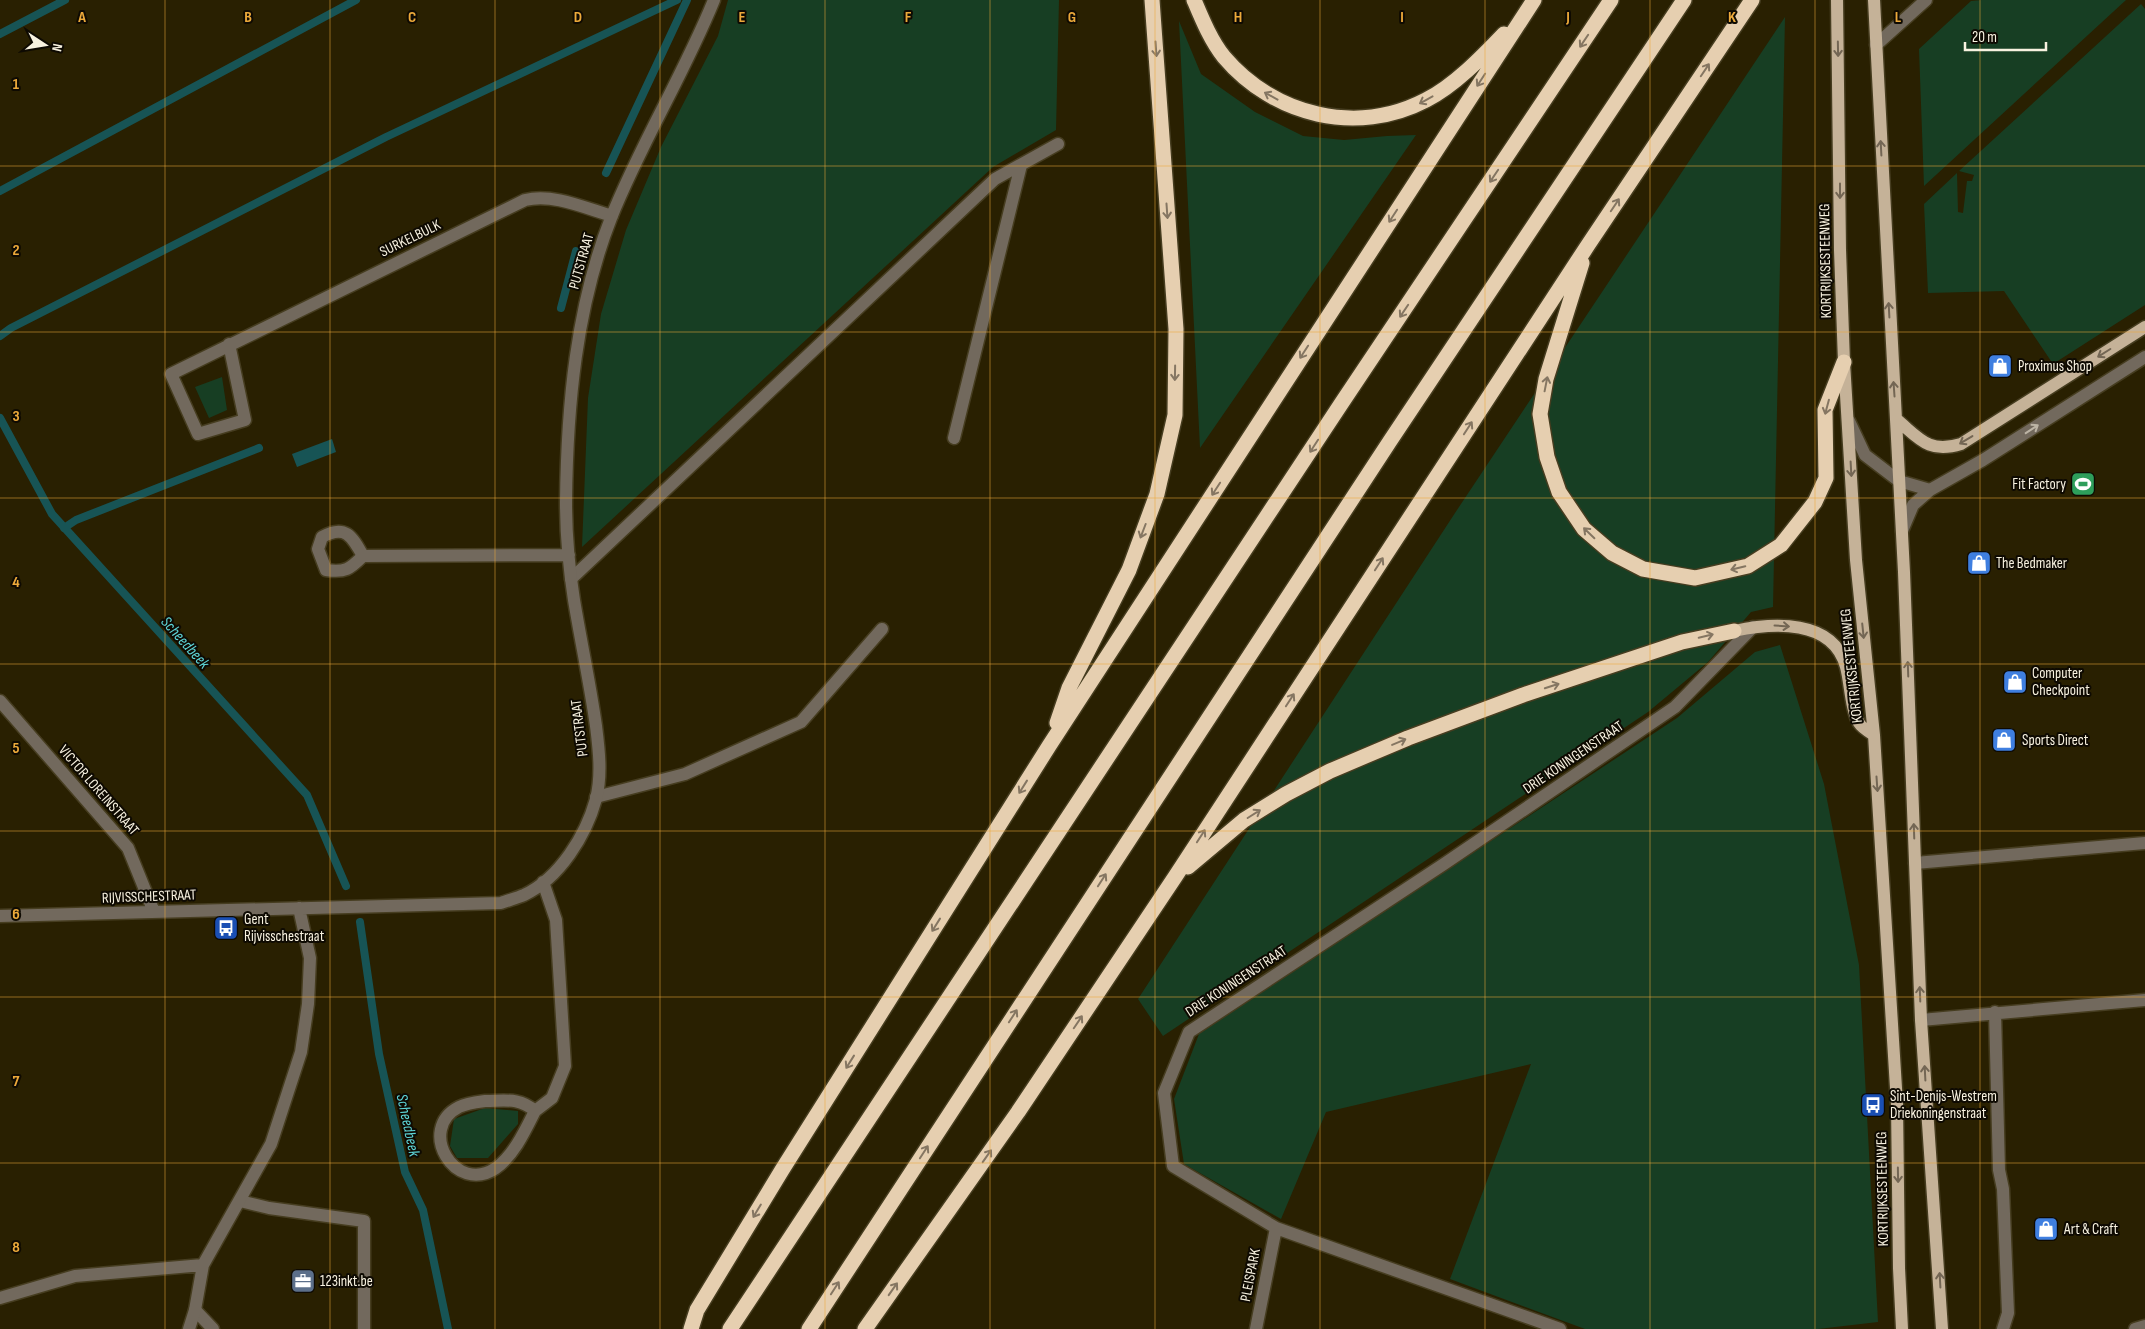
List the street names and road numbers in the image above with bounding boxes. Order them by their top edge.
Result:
street label: KORTRIJKSESTEENWEG [1815,203,1836,319]
street label: SURKELBULK [377,215,444,261]
street label: PUTSTRAAT [564,231,599,291]
street label: KORTRIJKSESTEENWEG [1836,608,1867,724]
street label: PUTSTRAAT [567,698,592,758]
street label: DRIE KONINGENSTRAAT [1519,717,1627,798]
street label: VICTOR LOREINSTRAAT [54,741,143,839]
street label: RIJVISSCHESTRAAT [102,885,196,908]
street label: DRIE KONINGENSTRAAT [1182,942,1291,1021]
street label: KORTRIJKSESTEENWEG [1872,1131,1893,1247]
street label: PLEISPARK [1236,1247,1265,1303]

